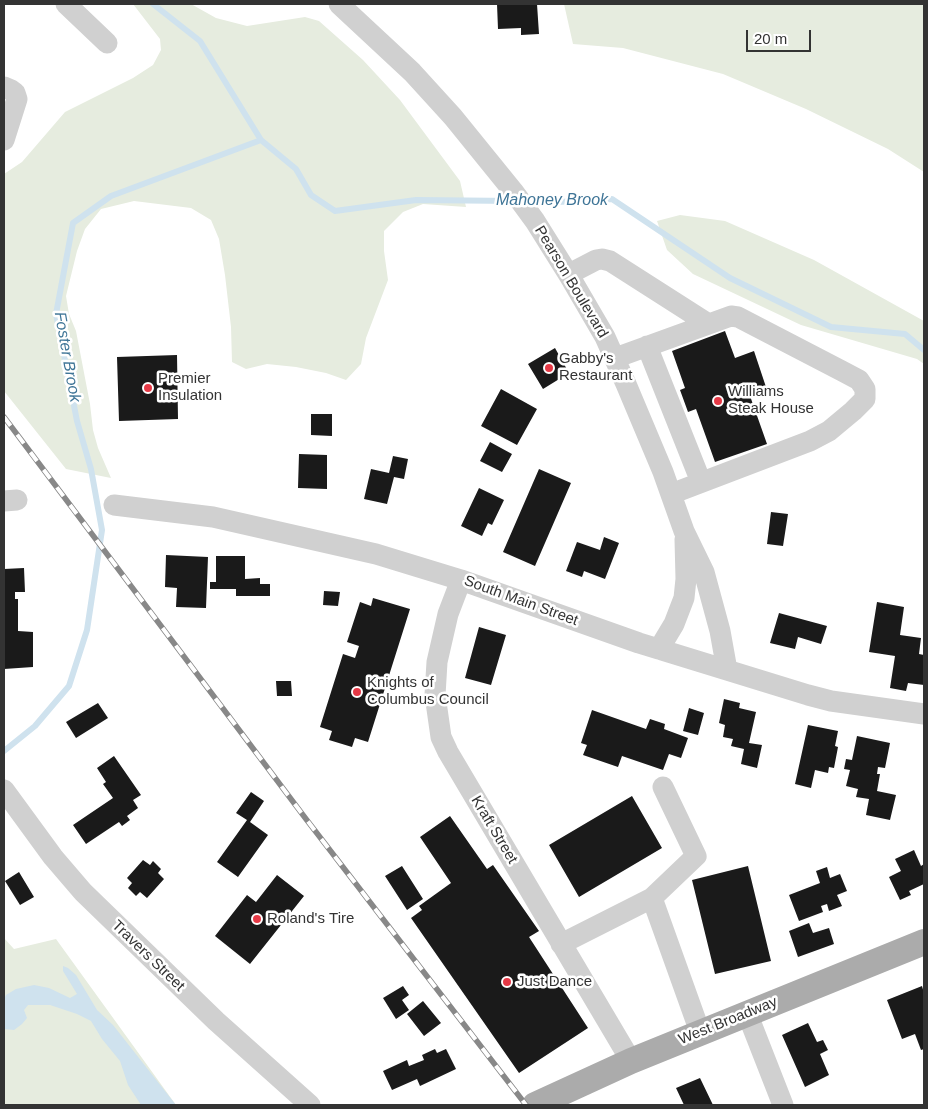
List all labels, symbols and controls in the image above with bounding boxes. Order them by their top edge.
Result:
scale bar [748,20,813,52]
text: 20 m [754,30,787,47]
water label: Mahoney Brook [496,191,608,211]
street label: Pearson Boulevard [530,223,612,341]
water label: Foster Brook [50,310,84,404]
place label: Gabby's Restaurant [559,350,632,385]
marker: Gabby's Restaurant [543,362,555,374]
place label: Premier Insulation [158,370,222,405]
marker: Premier Insulation [142,382,154,394]
place label: Williams Steak House [728,383,814,418]
marker: Williams Steak House [712,395,724,407]
street label: South Main Street [462,572,580,630]
place label: Knights of Columbus Council [367,674,489,709]
marker: Knights of Columbus Council [351,686,363,698]
street label: Kraft Street [467,793,521,867]
place label: Roland's Tire [267,910,354,928]
marker: Roland's Tire [251,913,263,925]
street label: Travers Street [108,917,188,995]
place label: Just Dance [517,973,592,991]
marker: Just Dance [501,976,513,988]
street label: West Broadway [676,993,780,1049]

